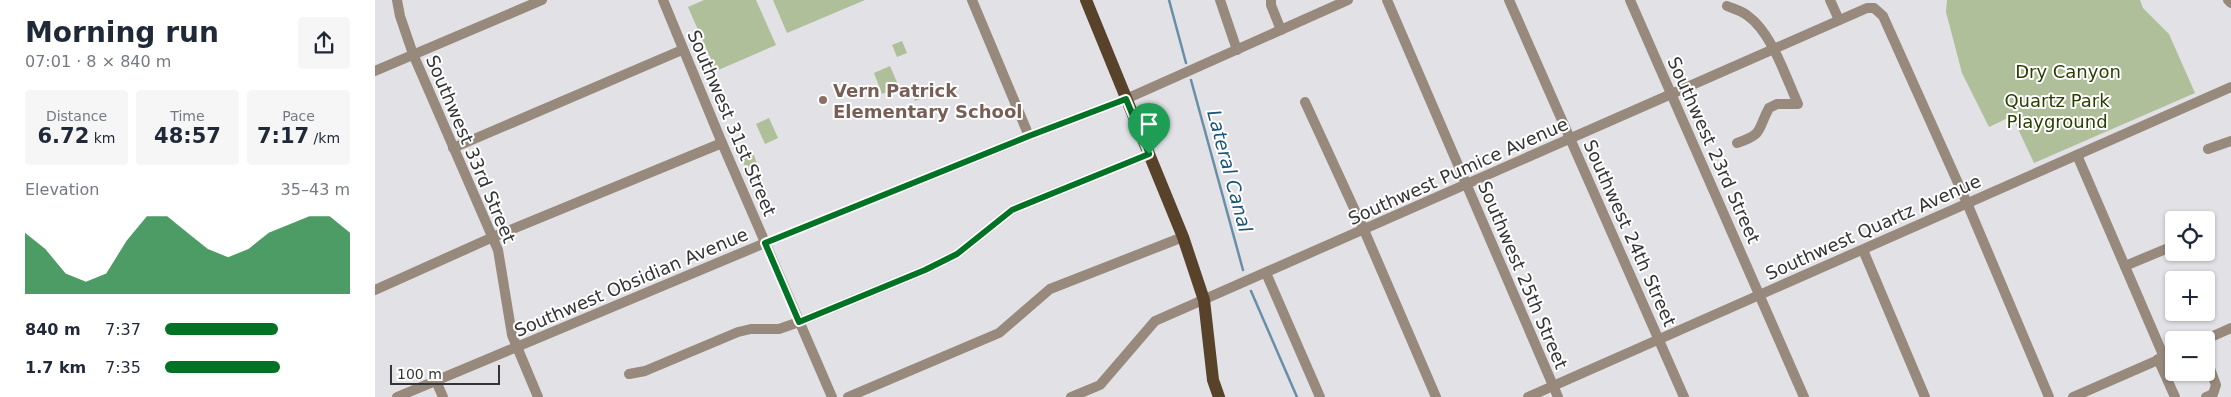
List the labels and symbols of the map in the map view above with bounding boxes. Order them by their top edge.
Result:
street label: Southwest 31st Street [683,27,781,219]
street label: Southwest 33rd Street [422,52,520,246]
street label: Southwest 23rd Street [1663,53,1765,247]
park label: Dry Canyon [2015,61,2121,82]
place label: Vern Patrick Elementary School [833,80,1022,122]
park label: Quartz Park Playground [2004,90,2110,132]
marker: Vern Patrick Elementary School [817,94,829,106]
pin [1128,103,1170,154]
water label: Lateral Canal [1203,107,1257,235]
street label: Southwest Pumice Avenue [1345,113,1571,229]
street label: Southwest 24th Street [1579,136,1681,330]
street label: Southwest Quartz Avenue [1762,170,1984,284]
street label: Southwest 25th Street [1474,178,1572,372]
street label: Southwest Obsidian Avenue [511,223,751,341]
scale bar [390,362,500,385]

